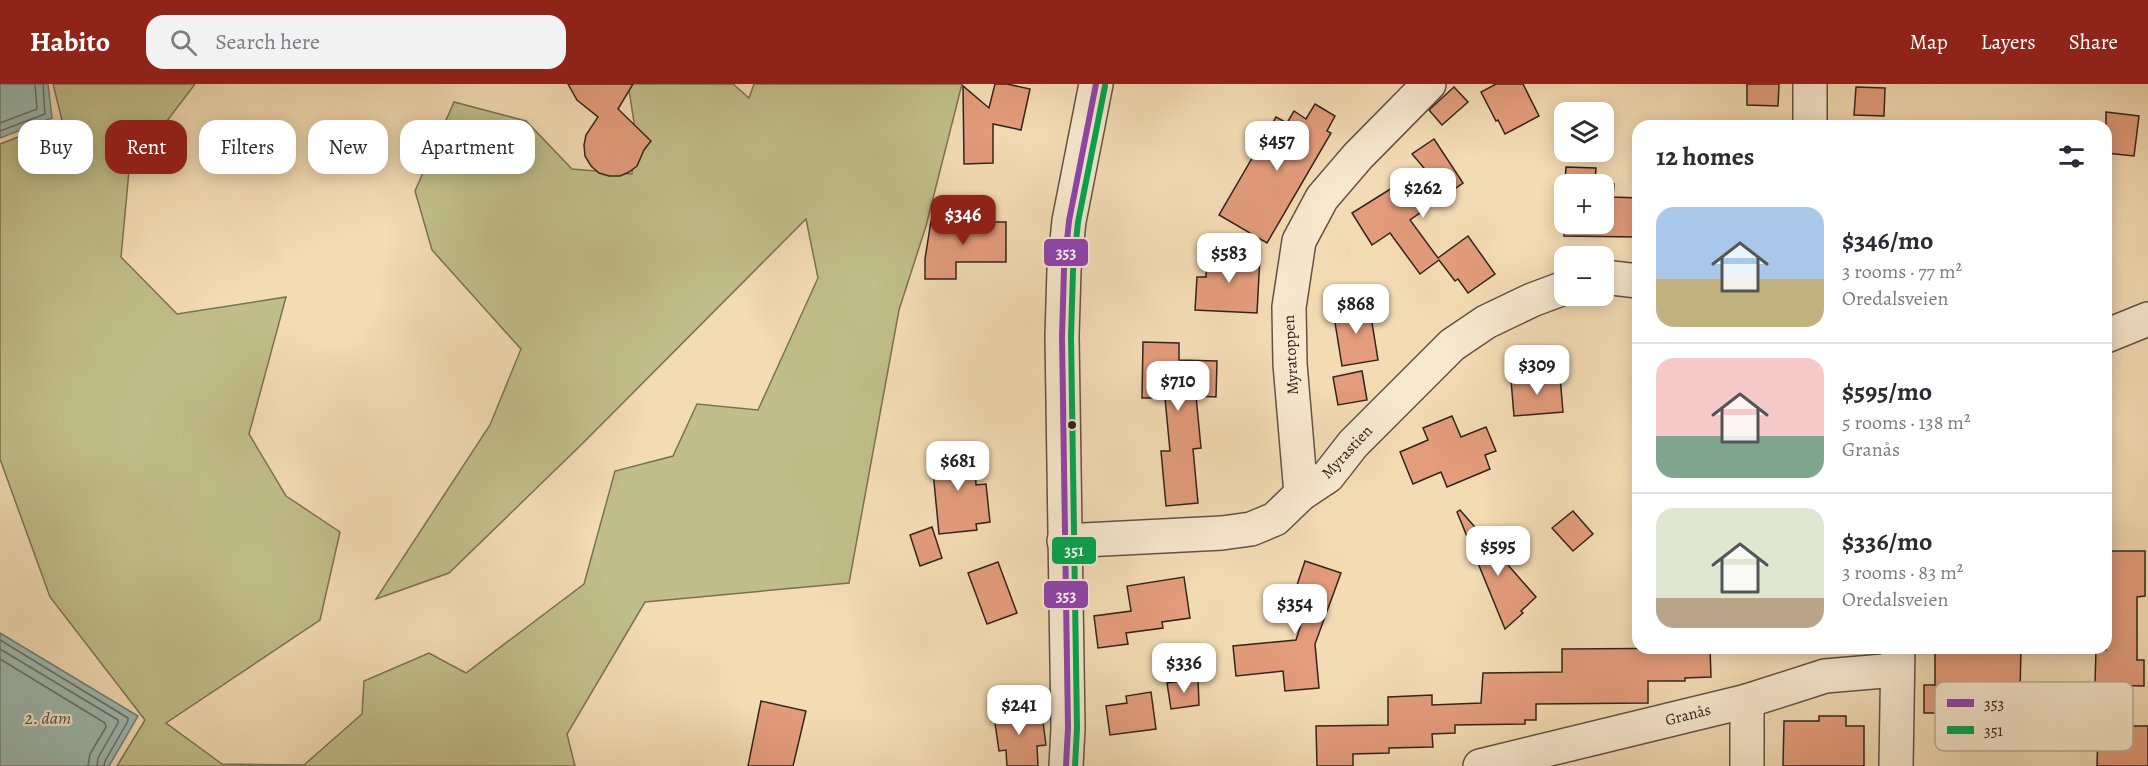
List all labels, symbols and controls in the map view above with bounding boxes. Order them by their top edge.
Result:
search box [146,15,566,69]
text: Habito [30,23,110,61]
icon: search [167,26,200,59]
text: Search here [215,27,320,57]
text: Map [1909,28,1948,56]
text: Layers [1981,28,2036,56]
text: Share [2069,28,2118,56]
map controls [1554,102,1614,306]
button: layers [1554,102,1614,162]
chip: Buy [18,120,93,174]
chip: Rent [105,120,187,174]
chip: Filters [199,120,296,174]
chip: New [308,120,388,174]
chip: Apartment [400,120,535,174]
pin: $457 [1241,121,1313,172]
text: $457 [1259,127,1295,154]
text: 12 homes [1656,139,1754,174]
icon: filters [2055,140,2088,173]
pin: $262 [1387,168,1459,219]
text: $262 [1404,174,1442,201]
button: + [1554,174,1614,234]
pin: $346 [927,195,999,246]
text: $346 [945,201,981,228]
text: $346/mo [1842,223,1933,258]
icon: home [1704,231,1776,303]
pin: $583 [1193,233,1265,284]
line badge: 353 [1043,238,1089,267]
text: $583 [1211,239,1247,266]
text: 353 [1056,242,1076,264]
button: − [1554,246,1614,306]
text: 3 rooms · 77 m² [1842,258,1962,285]
pin: $868 [1320,284,1392,335]
text: Oredalsveien [1842,285,1948,312]
text: $868 [1337,290,1375,317]
street label: Myratoppen [1278,314,1304,395]
pin: $309 [1501,345,1573,396]
text: $309 [1518,351,1556,378]
pin: $710 [1142,361,1214,412]
text: $710 [1160,367,1196,394]
text: $595/mo [1842,374,1932,409]
icon: home [1704,382,1776,454]
text: 5 rooms · 138 m² [1842,409,1971,436]
unlabelled marker [1066,419,1078,431]
street label: Myrastien [1316,420,1378,484]
text: Granås [1842,436,1900,463]
pin: $681 [922,441,994,492]
text: $681 [940,447,976,474]
text: $336/mo [1842,524,1932,559]
pin: $595 [1462,526,1534,577]
text: $595 [1480,532,1516,559]
icon: home [1704,532,1776,604]
line badge: 351 [1051,536,1097,565]
text: 351 [1064,540,1084,562]
text: 3 rooms · 83 m² [1842,559,1963,586]
line badge: 353 [1043,580,1089,609]
pin: $354 [1259,584,1331,635]
text: 353 [1056,585,1076,607]
text: Oredalsveien [1842,586,1948,613]
text: $354 [1277,590,1313,617]
pin: $336 [1148,643,1220,694]
text: $336 [1166,649,1202,676]
legend [1935,682,2133,751]
pin: $241 [983,685,1055,736]
text: $241 [1001,691,1037,718]
text: 353 [1984,693,2004,715]
street label: Granås [1663,699,1713,731]
water label: 2. dam [24,706,71,730]
text: 351 [1984,720,2004,742]

